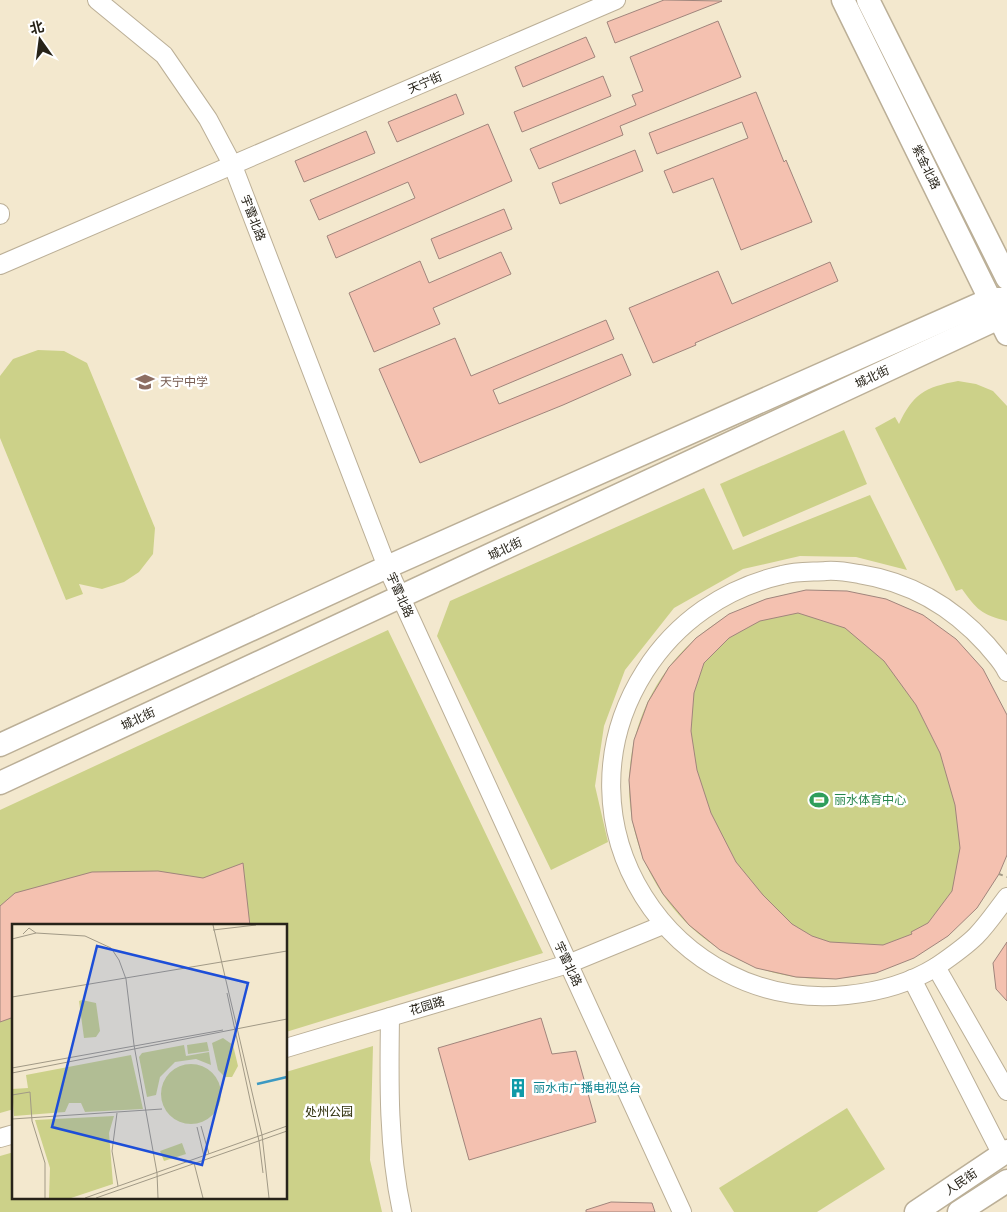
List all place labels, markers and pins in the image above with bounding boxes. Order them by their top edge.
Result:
school or university icon: 天宁中学 [134,371,156,393]
place label: 天宁中学 [160,375,208,389]
sports icon: 丽水体育中心 [808,789,830,811]
place label: 丽水体育中心 [834,793,906,807]
building icon: 丽水市广播电视总台 [507,1077,529,1099]
place label: 丽水市广播电视总台 [533,1081,641,1095]

